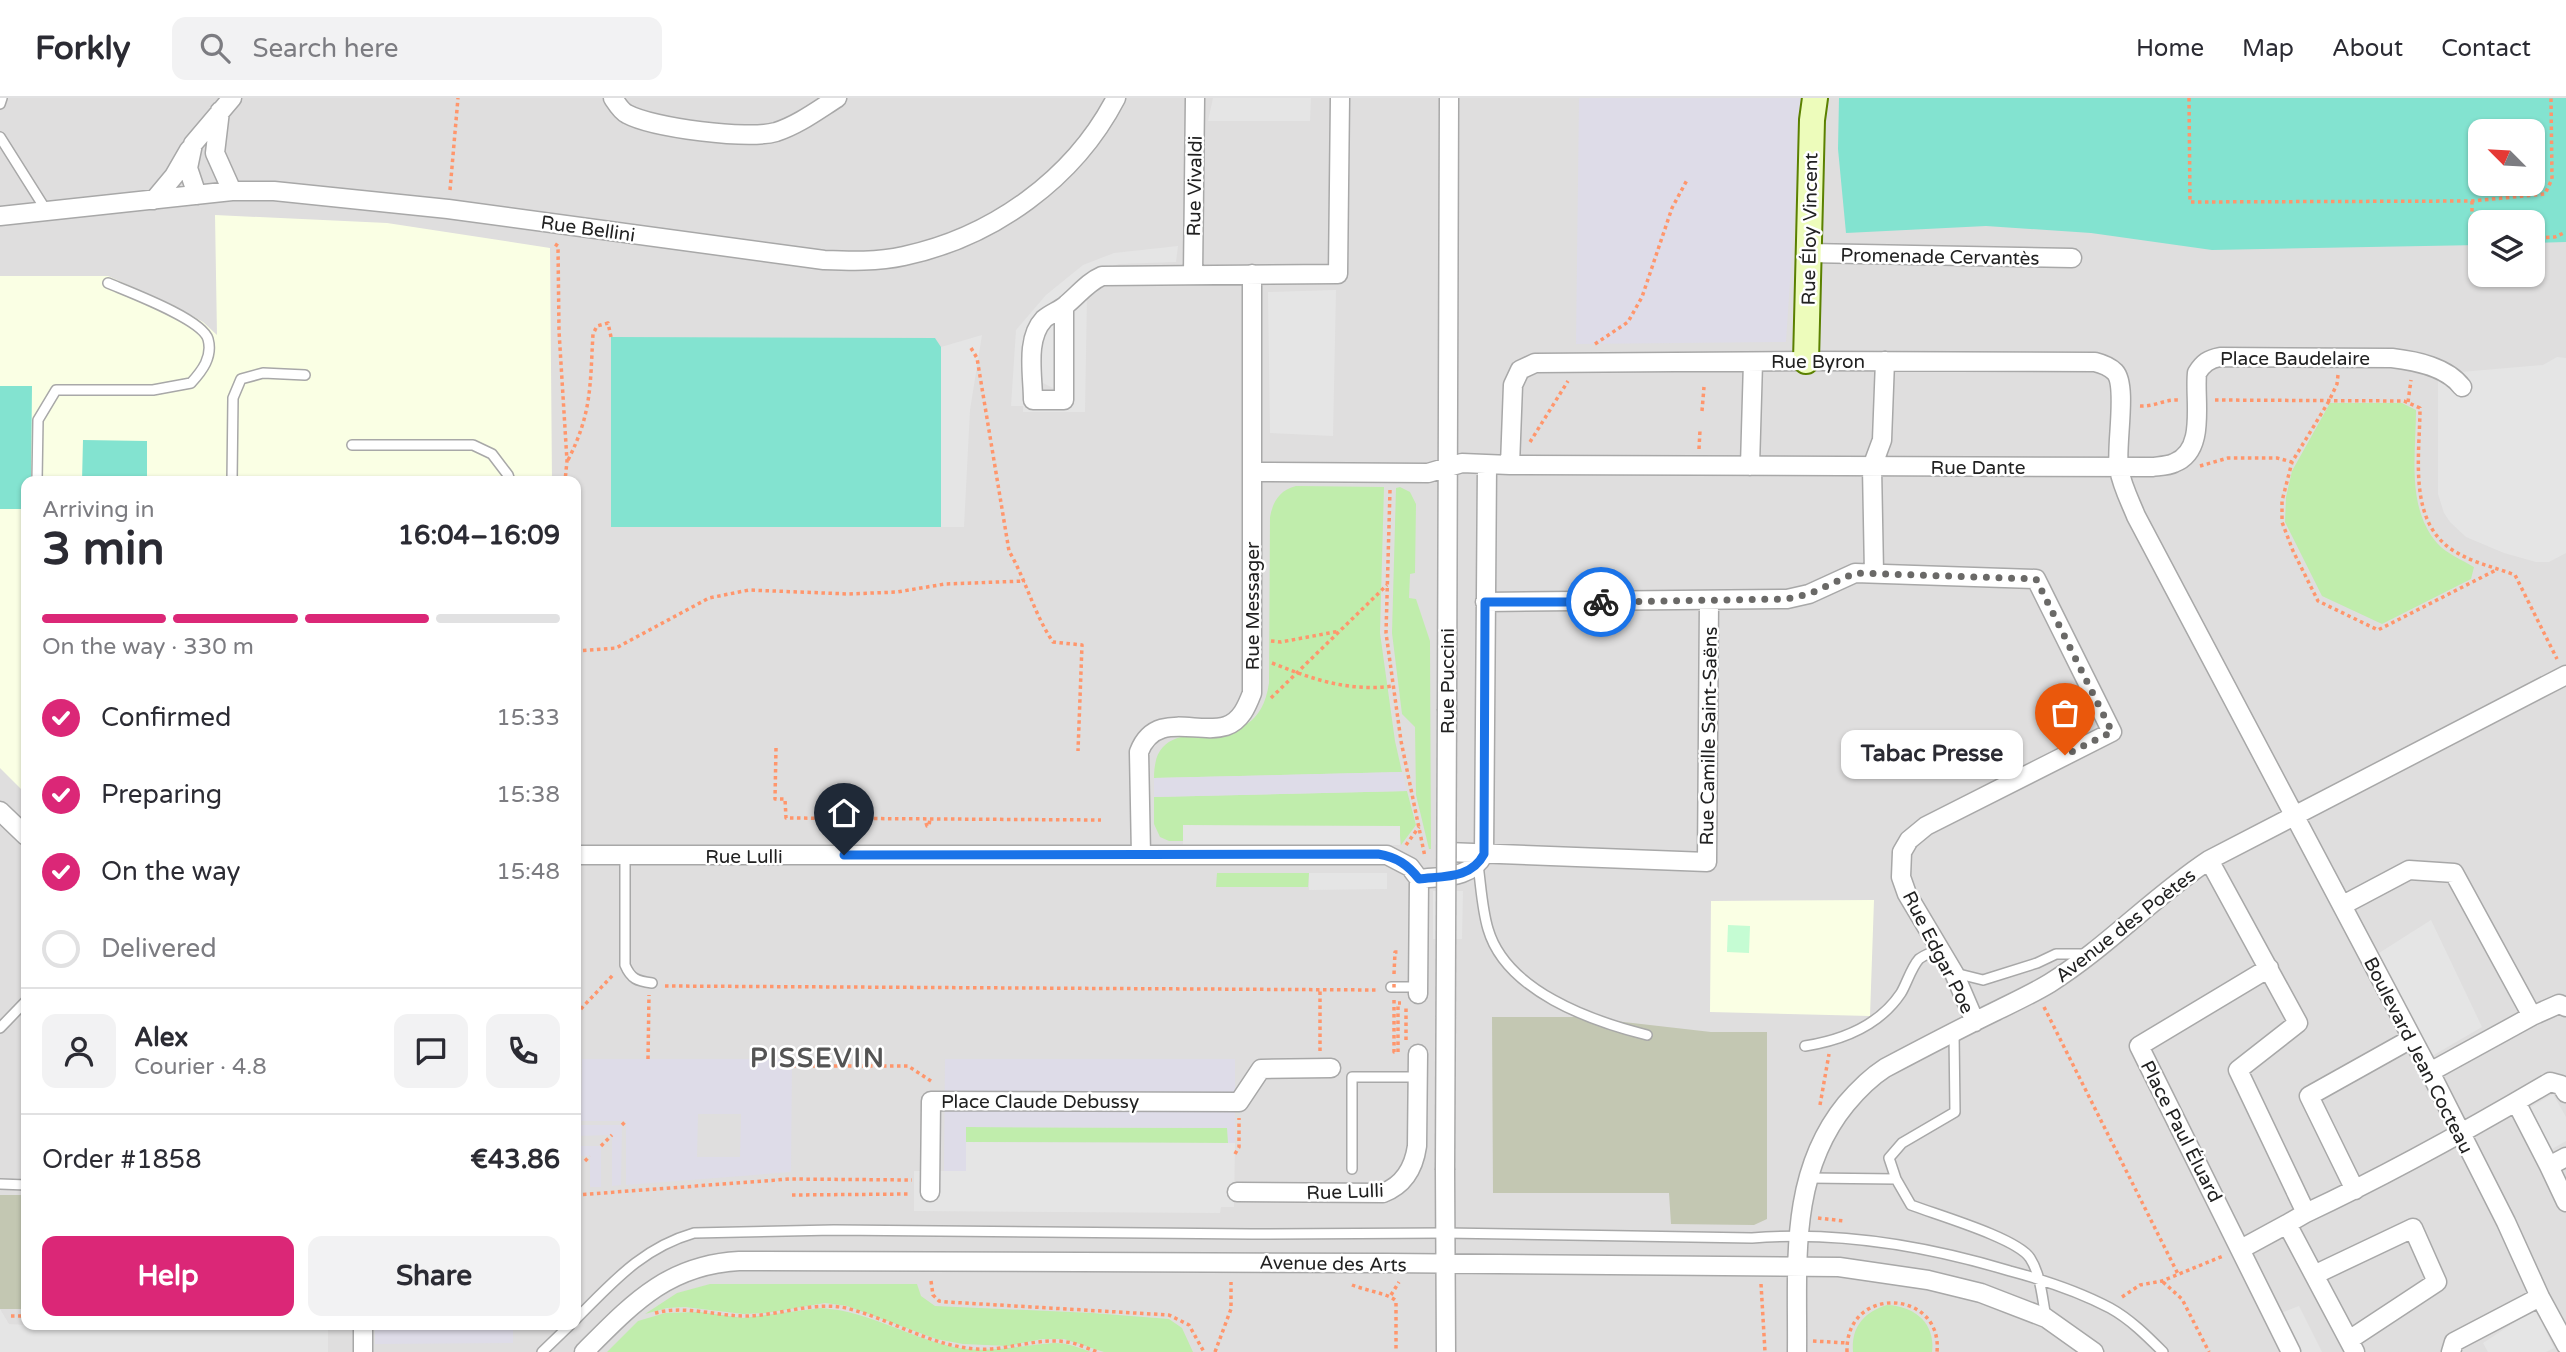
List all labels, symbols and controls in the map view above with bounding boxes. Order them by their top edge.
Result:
search box [172,17,662,80]
text: Forkly [35,29,130,68]
icon: search [196,29,234,67]
text: Search here [252,33,399,64]
text: Home [2136,34,2204,63]
text: Map [2242,34,2294,63]
text: About [2332,34,2403,63]
text: Contact [2441,34,2531,63]
north arrow [2468,119,2544,196]
map controls [2468,119,2545,287]
street label: Rue Vivaldi [1183,136,1207,237]
street label: Rue Éloy Vincent [1798,152,1822,306]
button: layers [2468,210,2545,287]
street label: Rue Bellini [539,211,636,247]
street label: Promenade Cervantès [1840,244,2040,270]
street label: Place Baudelaire [2220,348,2370,370]
street label: Rue Byron [1771,351,1865,373]
street label: Rue Dante [1931,457,2025,479]
text: Arriving in [42,496,155,524]
text: 16:04–16:09 [398,520,560,551]
text: 3 min [42,522,165,577]
street label: Rue Messager [1242,541,1264,670]
courier [1566,567,1636,637]
icon: bike [1582,583,1620,621]
street label: Rue Camille Saint-Saëns [1696,626,1722,846]
street label: Rue Puccini [1437,628,1459,734]
text: On the way · 330 m [42,633,254,661]
pin [2035,683,2095,755]
icon: bag [2046,694,2084,732]
icon: check [42,699,80,737]
text: Confirmed [101,702,231,733]
text: 15:33 [496,704,560,732]
callout: Tabac Presse [1841,730,2023,780]
text: Tabac Presse [1861,740,2003,768]
icon: check [42,776,80,814]
text: Preparing [101,779,222,810]
text: 15:38 [496,781,560,809]
pin [814,783,874,855]
icon: home [825,794,863,832]
street label: Rue Lulli [705,846,783,868]
icon: check [42,853,80,891]
text: On the way [101,856,241,887]
text: 15:48 [496,858,560,886]
street label: Avenue des Poètes [2051,864,2200,987]
street label: Rue Edgar Poe [1898,888,1978,1017]
text: Delivered [101,933,217,964]
street label: Boulevard Jean Cocteau [2359,954,2477,1157]
button: person [42,1014,116,1088]
button: chat [394,1014,468,1088]
button: phone [486,1014,560,1088]
text: Alex [134,1022,188,1053]
district label: PISSEVIN [750,1043,886,1074]
text: Courier · 4.8 [134,1053,267,1081]
street label: Place Paul Éluard [2136,1057,2226,1206]
street label: Place Claude Debussy [941,1091,1139,1113]
text: Order #1858 [42,1144,202,1175]
text: €43.86 [470,1144,560,1175]
street label: Rue Lulli [1306,1180,1384,1204]
button: Help [42,1236,294,1316]
button: Share [308,1236,560,1316]
street label: Avenue des Arts [1259,1252,1407,1276]

